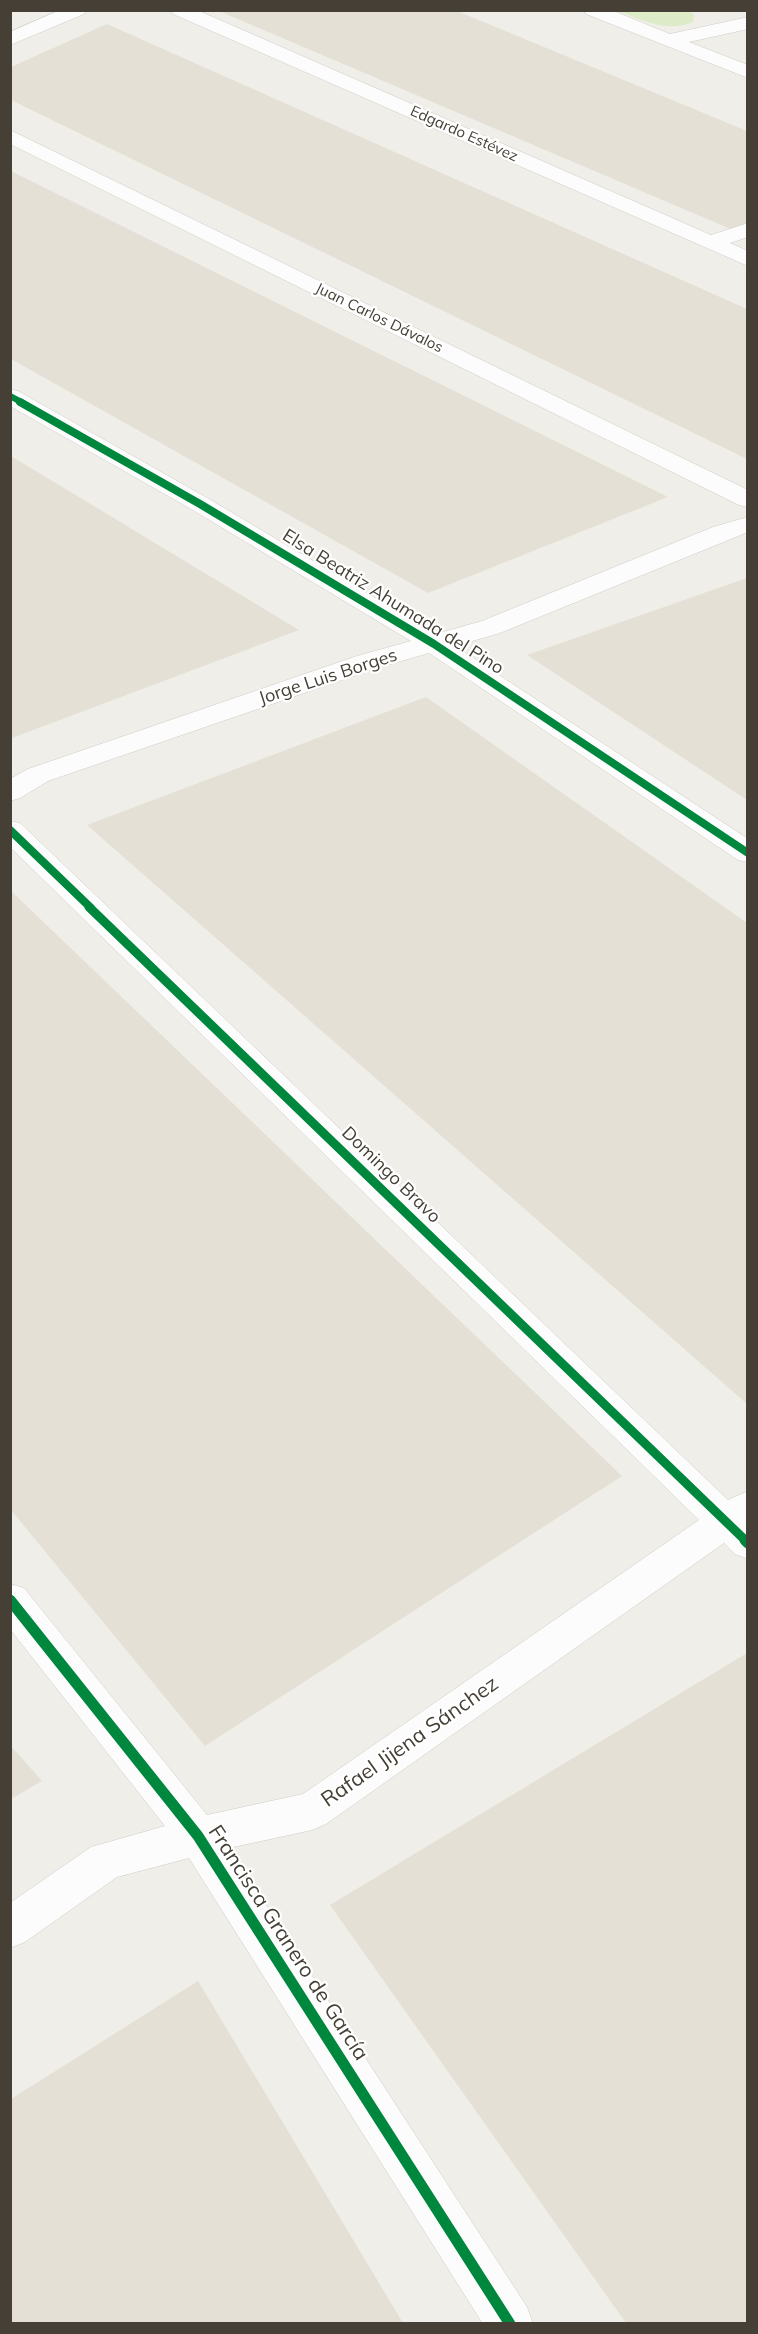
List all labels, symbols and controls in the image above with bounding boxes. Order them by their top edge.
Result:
street label: Edgardo Estévez [407,102,521,166]
street label: Juan Carlos Dávalos [312,279,446,357]
street label: Elsa Beatriz Ahumada del Pino [278,525,508,679]
street label: Jorge Luis Borges [256,644,400,710]
street label: Domingo Bravo [337,1122,445,1228]
street label: Rafael Jijena Sánchez [317,1671,503,1813]
street label: Francisca Granero de García [202,1821,374,2065]

